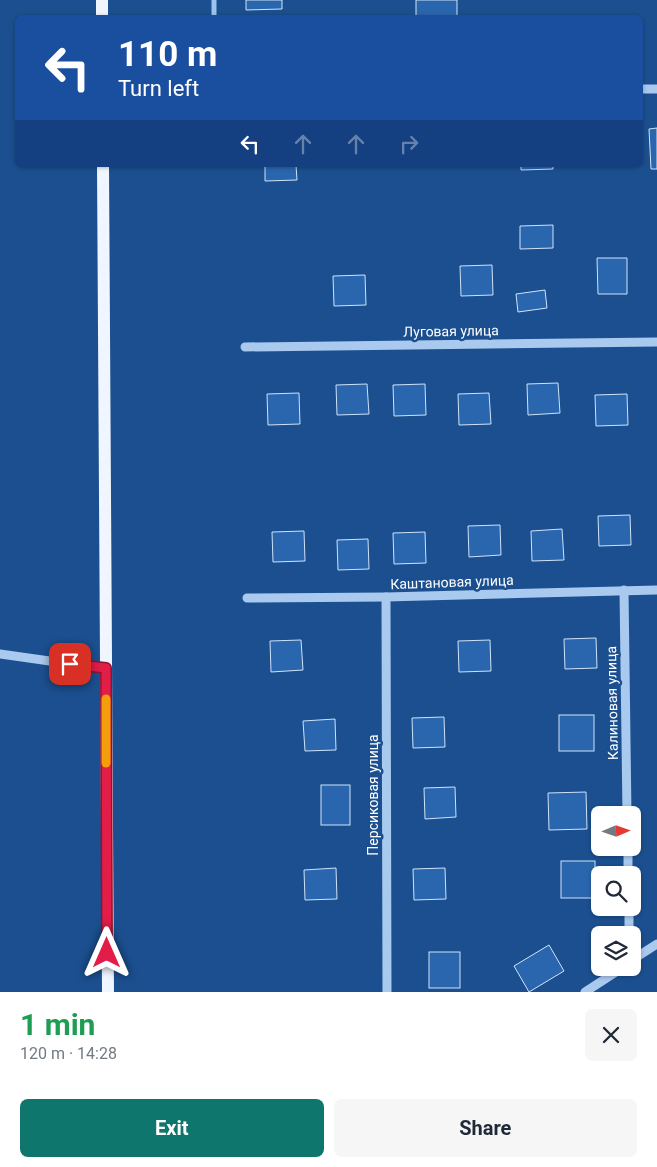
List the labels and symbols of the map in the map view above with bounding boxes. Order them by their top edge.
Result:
street label: Луговая улица [403,322,499,340]
street label: Каштановая улица [390,572,514,592]
pin [49,643,91,685]
street label: Калиновая улица [603,646,621,760]
street label: Персиковая улица [365,734,381,856]
north arrow [591,806,641,856]
position arrow [80,926,132,978]

